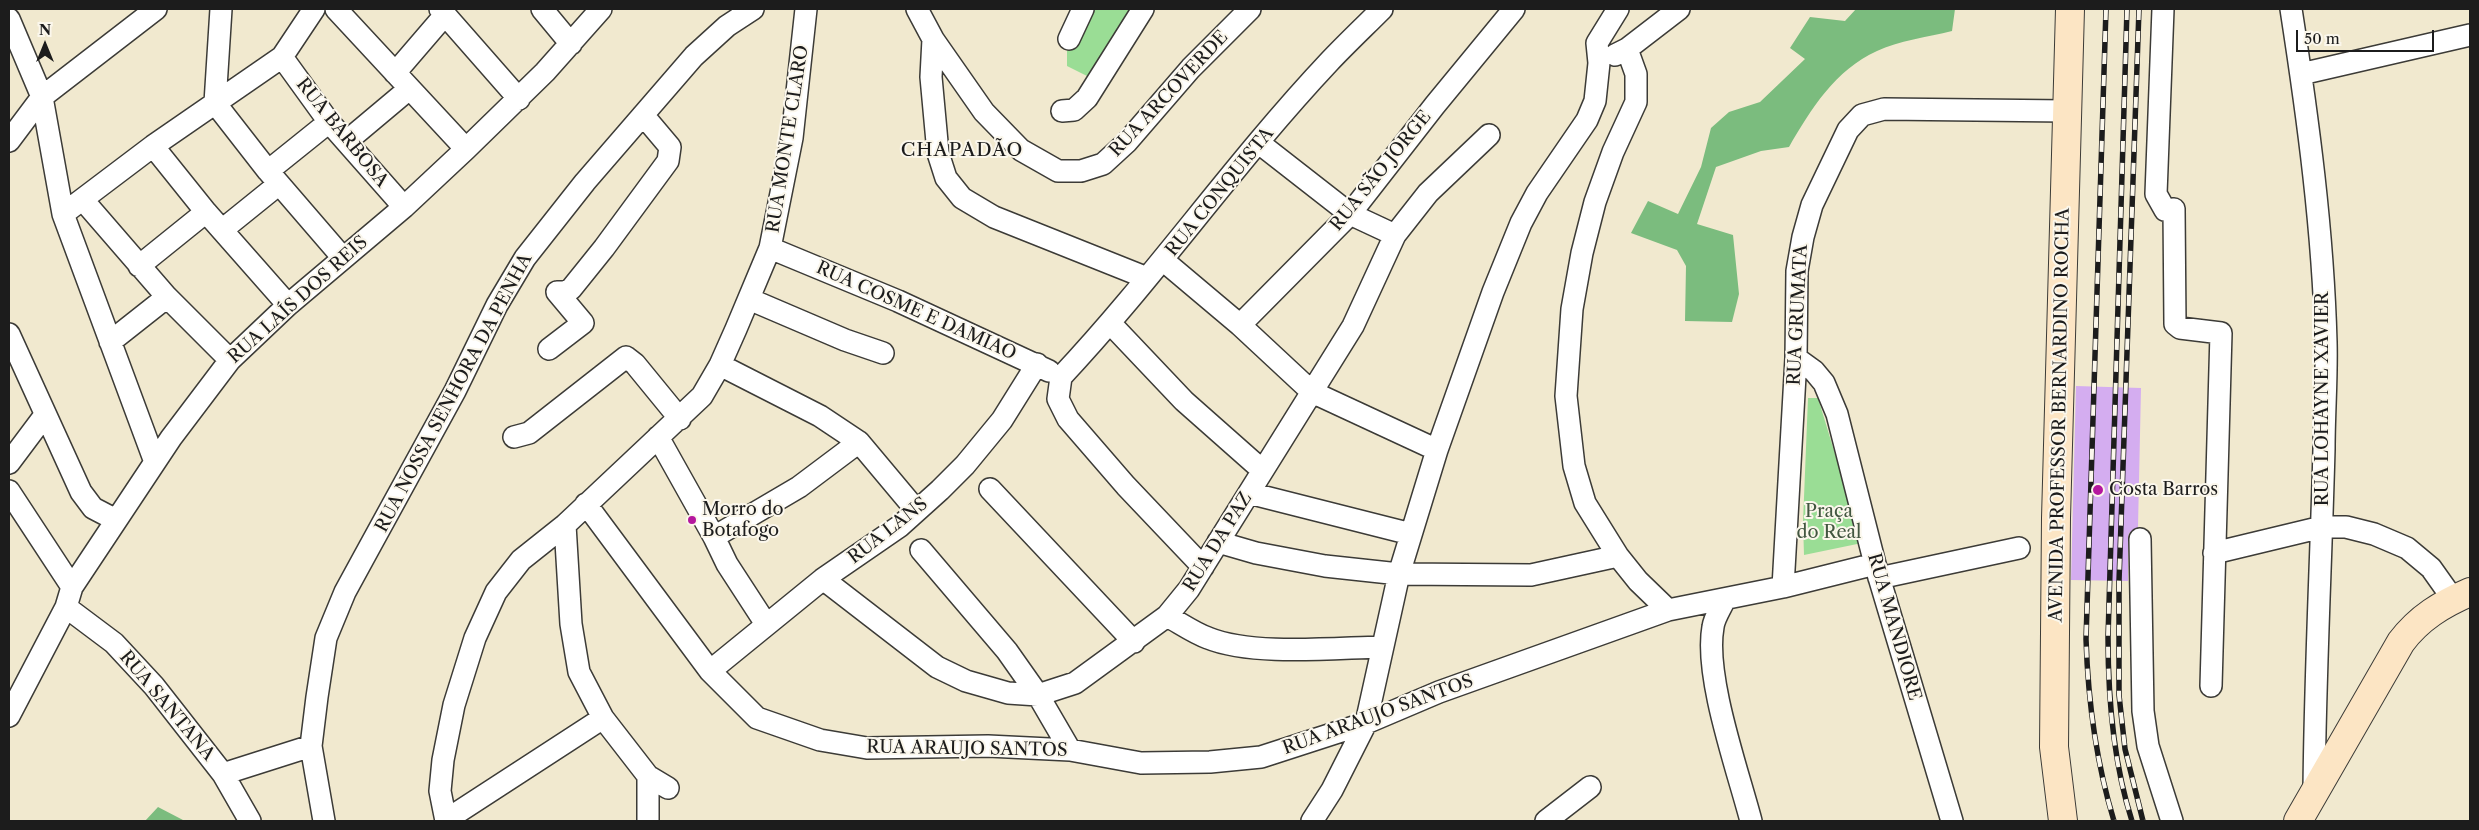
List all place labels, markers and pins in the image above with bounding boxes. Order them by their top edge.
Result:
place label: Costa Barros [2109,479,2218,501]
marker: Costa Barros [2091,483,2105,497]
place label: Morro do Botafogo [702,499,784,542]
marker: Morro do Botafogo [686,514,698,526]

